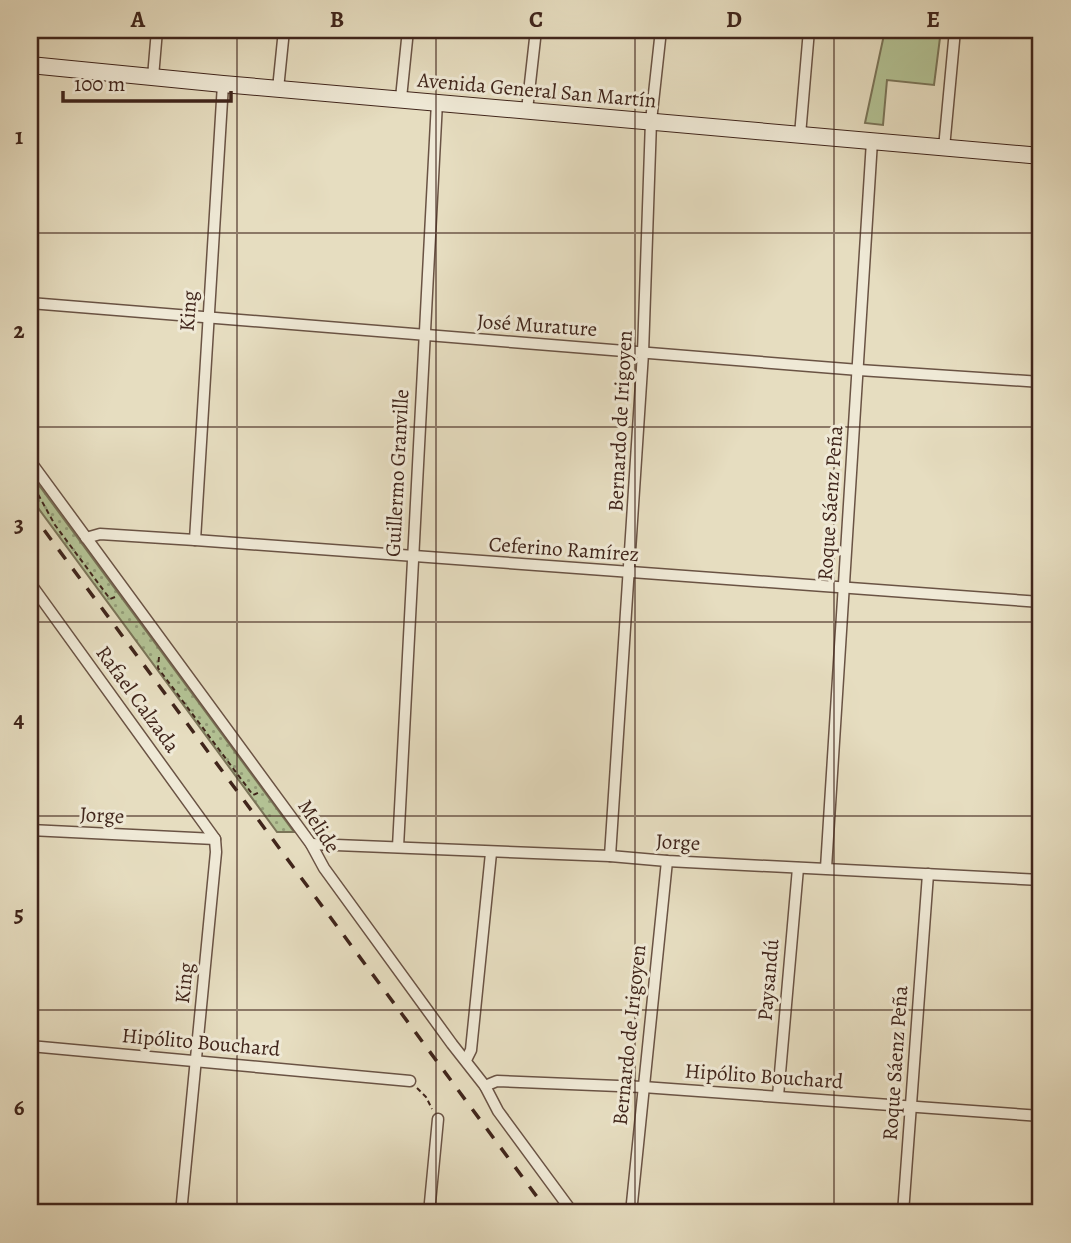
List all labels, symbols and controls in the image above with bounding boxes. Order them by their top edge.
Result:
text: A [130,4,146,35]
text: B [330,4,344,35]
text: C [529,4,543,35]
text: D [726,4,742,35]
text: E [926,4,940,35]
scale bar [63,60,231,104]
street label: Avenida General San Martín [415,66,658,114]
text: 100 m [74,70,125,98]
text: 1 [15,121,23,152]
street label: King [173,289,203,332]
street label: José Murature [476,307,598,343]
text: 2 [13,315,25,346]
street label: Bernardo de Irigoyen [601,330,639,512]
street label: Guillermo Granville [379,388,415,558]
street label: Roque Sáenz Peña [811,424,849,581]
text: 3 [14,509,24,540]
street label: Ceferino Ramírez [488,530,640,568]
street label: Rafael Calzada [90,640,186,758]
text: 4 [14,704,25,735]
street label: Melide [291,794,347,858]
street label: Jorge [79,800,125,830]
street label: Jorge [655,827,701,857]
text: 5 [14,898,24,929]
street label: Paysandú [750,937,786,1022]
street label: Bernardo de Irigoyen [606,943,652,1127]
street label: King [168,961,200,1005]
street label: Roque Sáenz Peña [876,984,914,1141]
street label: Hipólito Bouchard [121,1021,282,1063]
street label: Hipólito Bouchard [684,1056,845,1096]
text: 6 [14,1092,25,1123]

